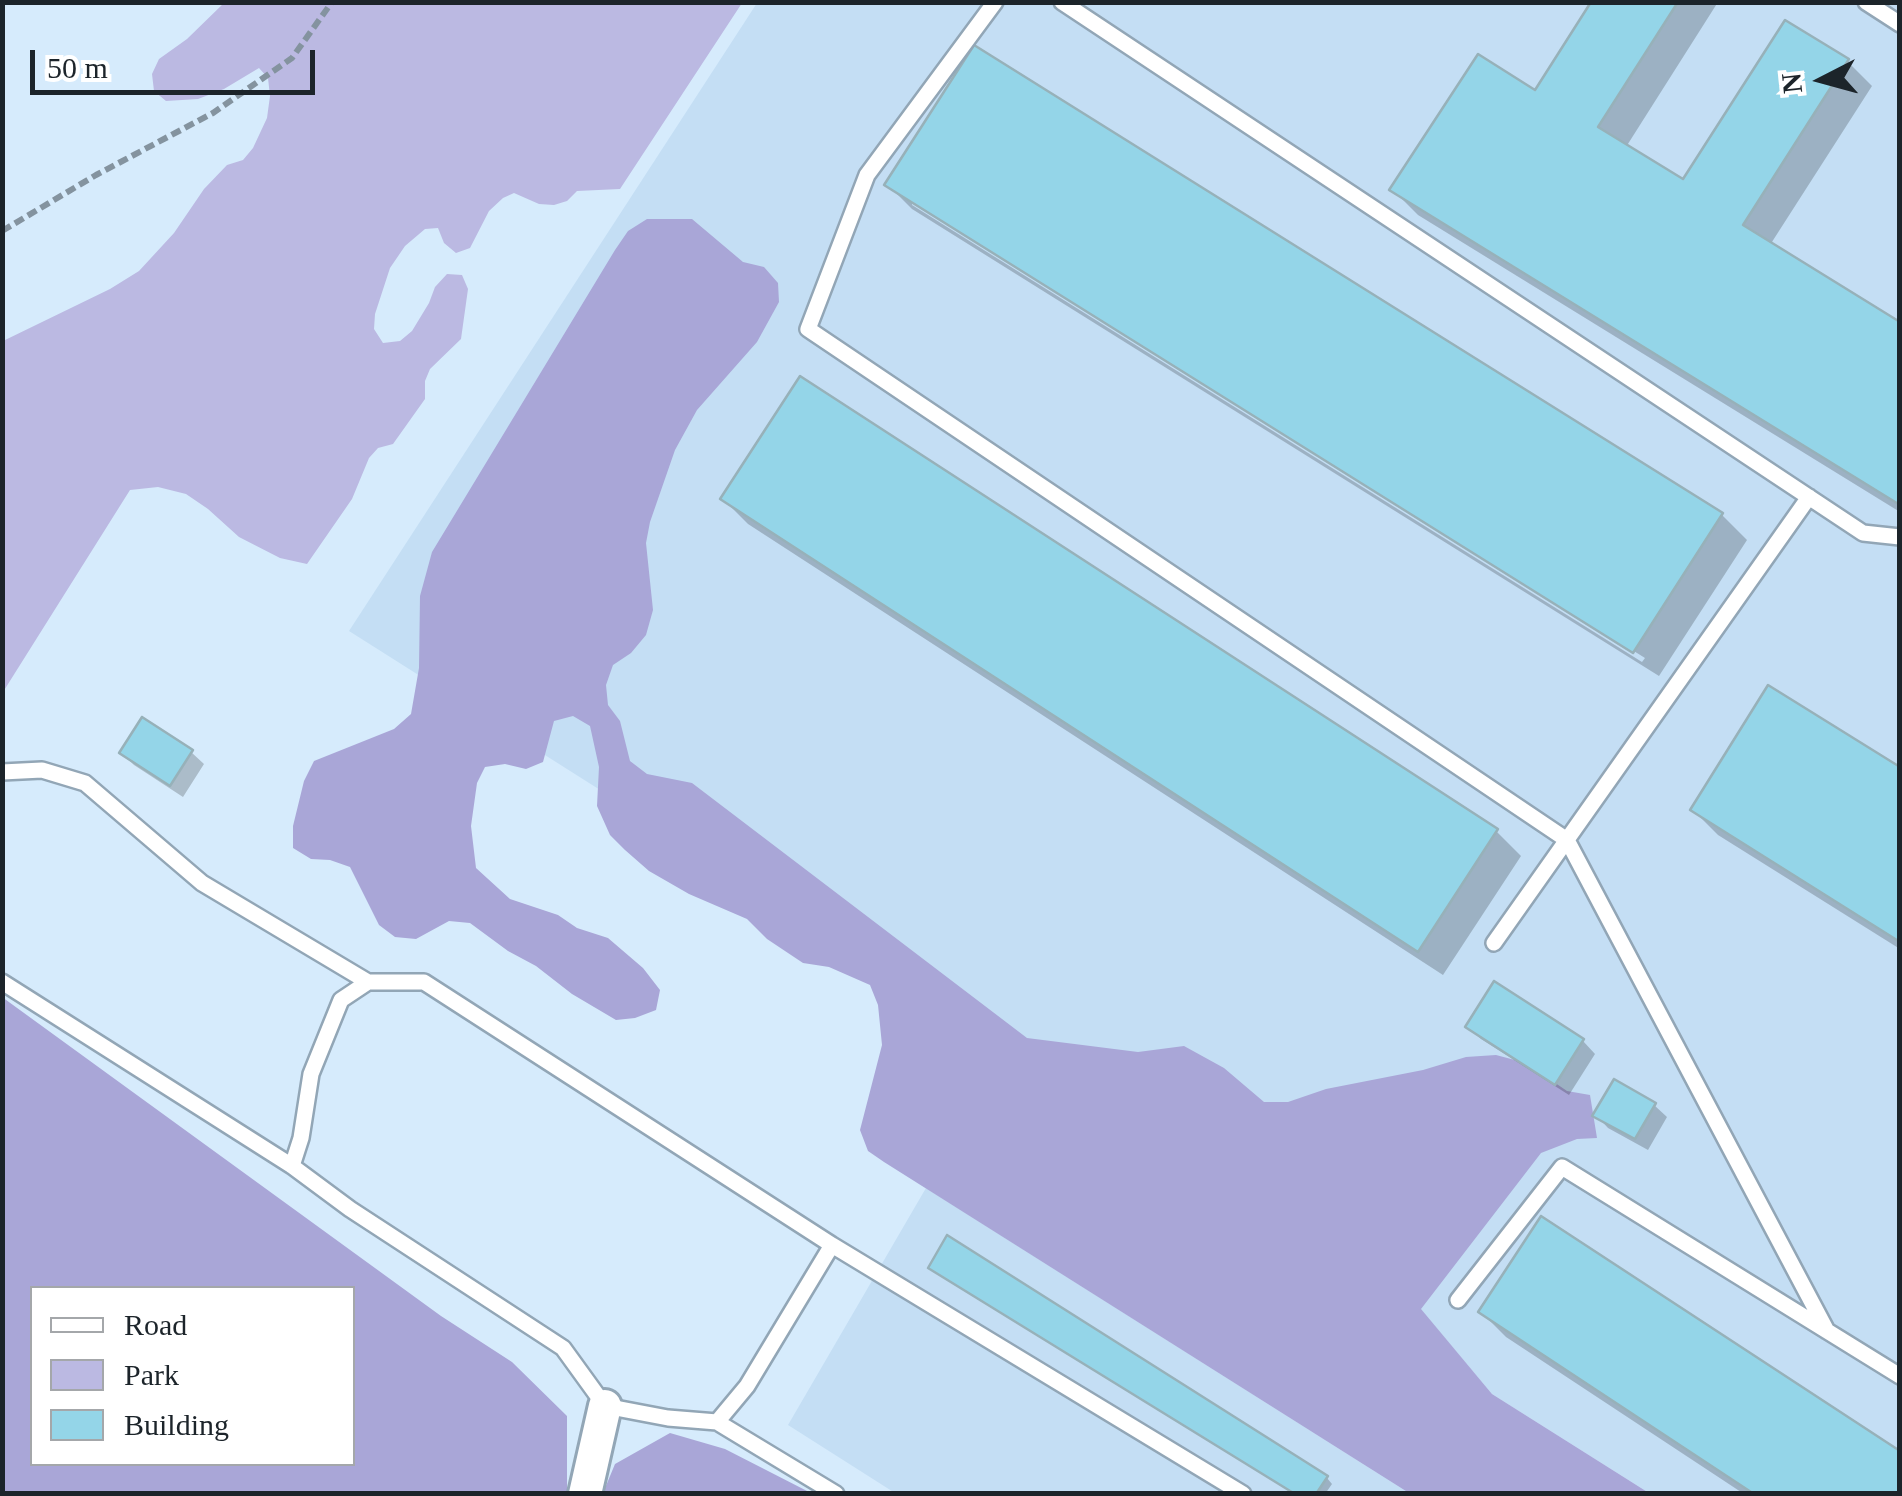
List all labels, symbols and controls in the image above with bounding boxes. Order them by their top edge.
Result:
scale bar [35,30,320,92]
north arrow [1772,30,1872,130]
text: 50 m [47,51,108,84]
text: N [1775,72,1808,95]
legend [30,1286,355,1466]
text: Road [124,1308,187,1341]
text: Park [124,1358,179,1391]
text: Building [124,1408,229,1441]

